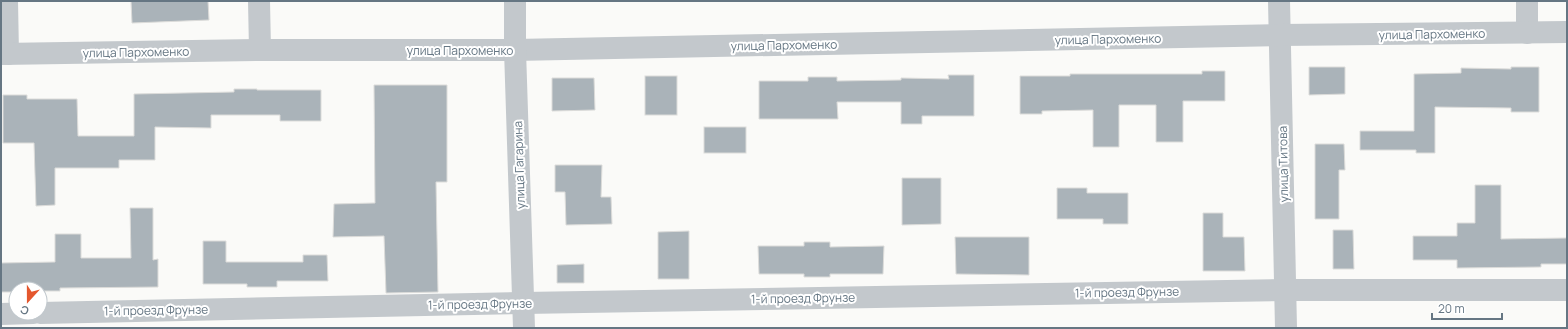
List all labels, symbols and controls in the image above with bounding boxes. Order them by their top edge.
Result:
street label: улица Пархоменко [1379,25,1485,43]
street label: улица Пархоменко [1055,30,1161,48]
street label: улица Пархоменко [731,36,837,54]
street label: улица Пархоменко [407,42,513,59]
street label: улица Пархоменко [83,43,189,61]
street label: улица Гагарина [509,121,529,209]
street label: улица Титова [1274,126,1292,202]
north arrow [8,281,48,321]
street label: 1-й проезд Фрунзе [1075,283,1179,301]
street label: 1-й проезд Фрунзе [751,289,855,307]
street label: 1-й проезд Фрунзе [428,295,532,313]
scale bar [1432,295,1502,321]
text: 20 m [1438,300,1465,317]
street label: 1-й проезд Фрунзе [104,301,208,319]
text: С [18,302,31,319]

